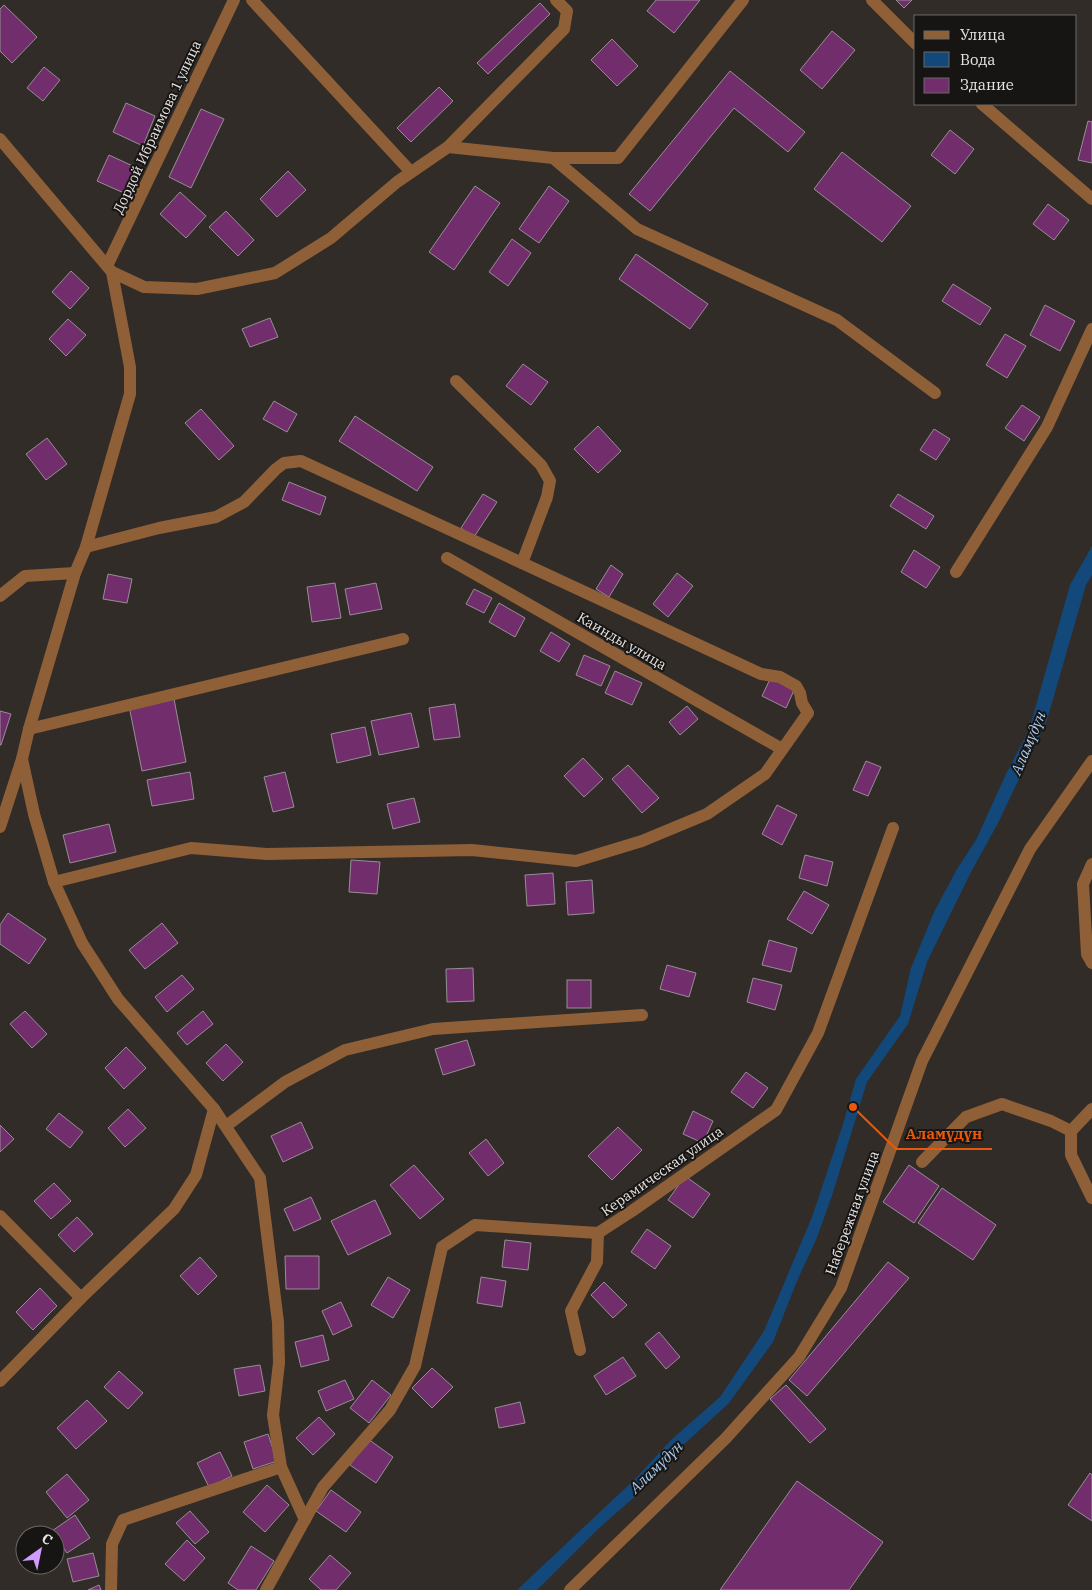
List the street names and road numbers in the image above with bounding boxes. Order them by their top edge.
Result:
street label: Дордой Ибраимова 1 улица [109,37,205,216]
street label: Каинды улица [574,608,670,674]
street label: Керамическая улица [597,1122,727,1220]
street label: Набережная улица [821,1148,883,1278]

